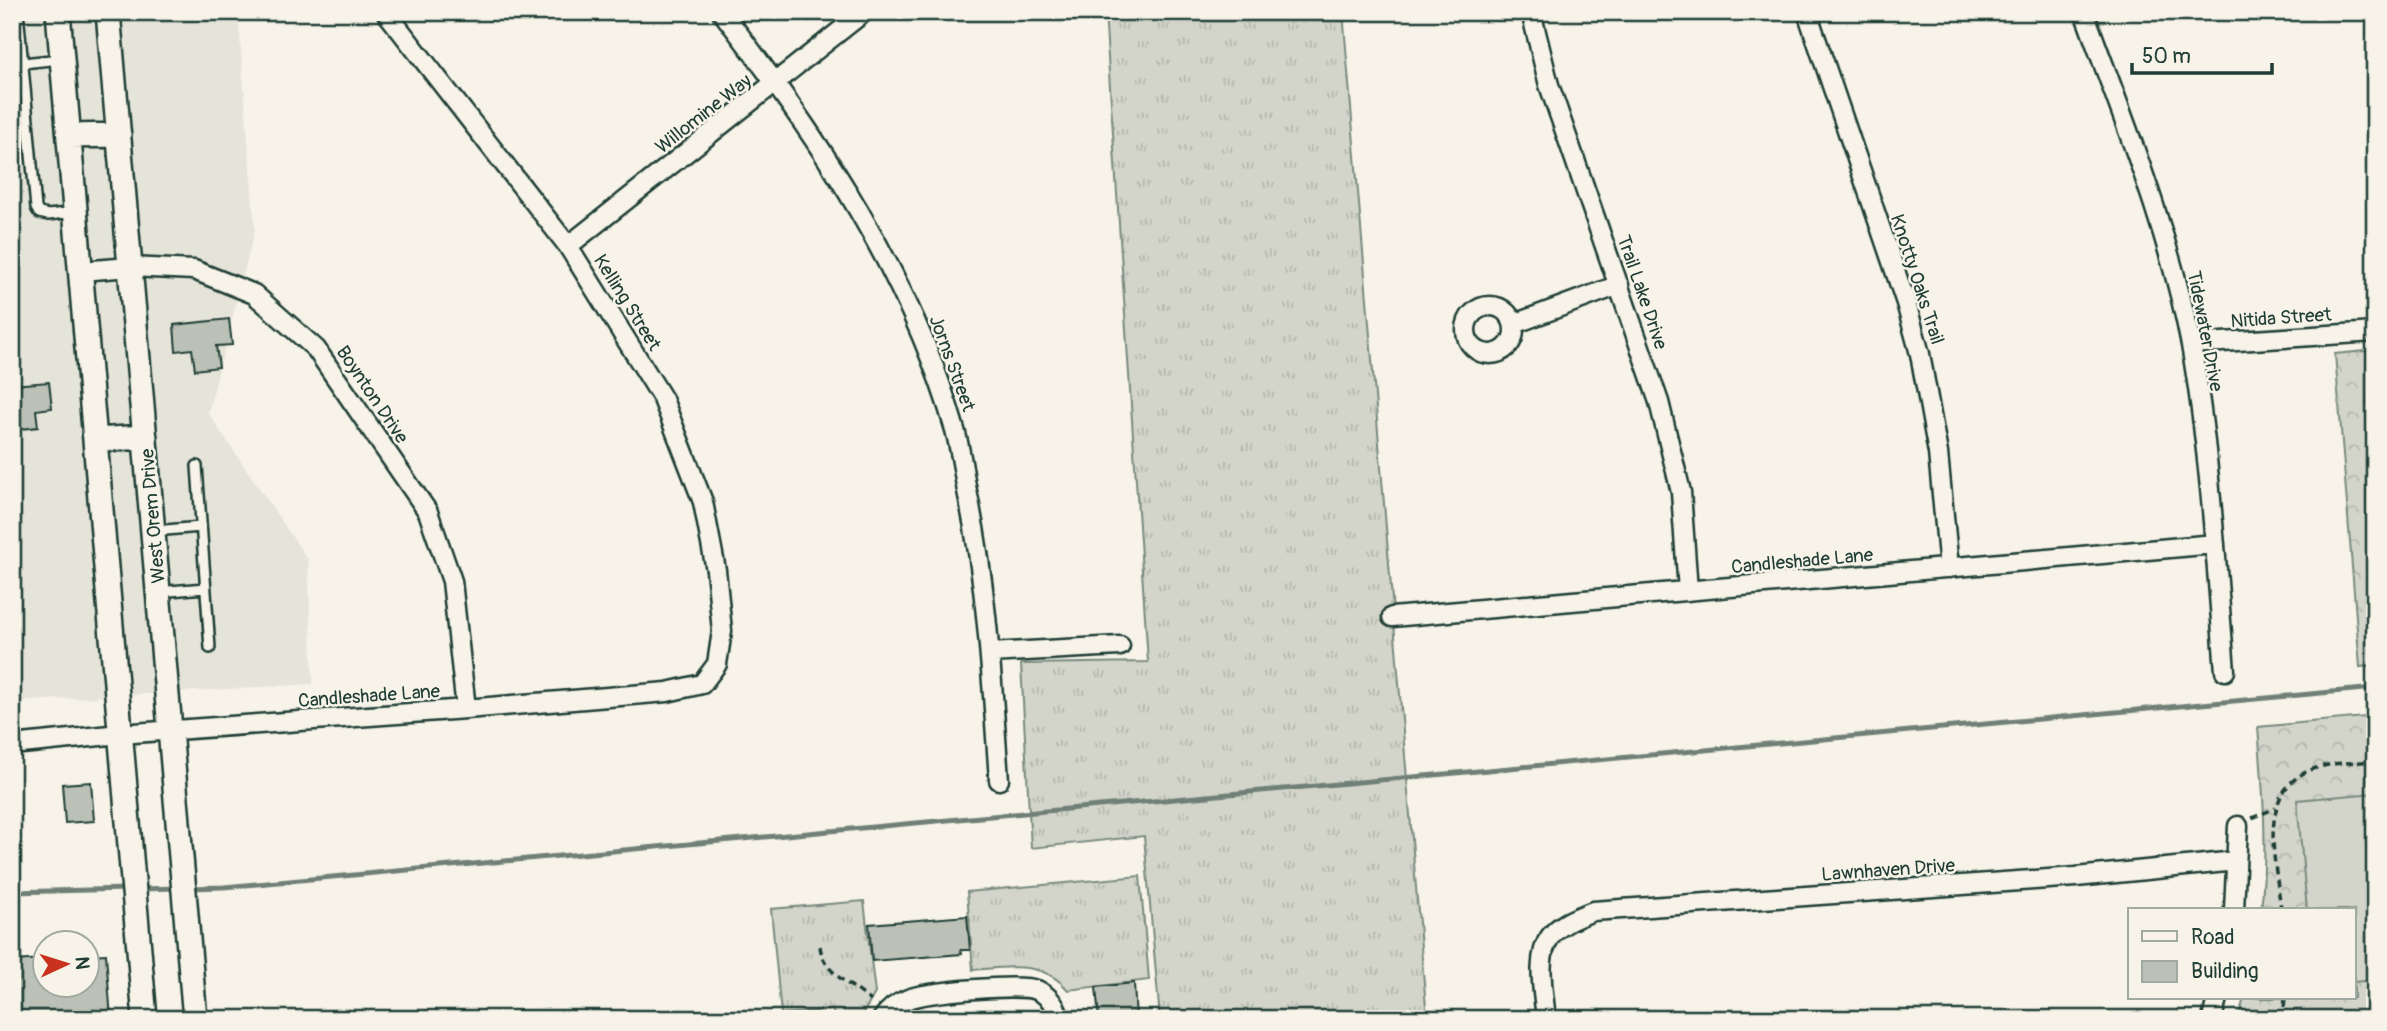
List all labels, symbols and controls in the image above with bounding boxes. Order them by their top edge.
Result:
scale bar [2132,32,2272,76]
text: 50 m [2142,43,2191,70]
street label: Willomine Way [651,69,757,159]
street label: Knotty Oaks Trail [1885,211,1949,347]
street label: Trail Lake Drive [1611,232,1673,353]
street label: Kelling Street [588,250,666,355]
street label: Tidewater Drive [2182,269,2229,394]
street label: Nitida Street [2230,302,2333,333]
street label: Jorns Street [924,312,981,415]
street label: Boynton Drive [331,341,414,449]
street label: West Orem Drive [135,447,171,584]
street label: Candleshade Lane [1730,543,1875,579]
street label: Candleshade Lane [297,679,441,713]
street label: Lawnhaven Drive [1820,853,1956,887]
legend [2128,908,2356,1000]
text: Road [2191,924,2235,951]
north arrow [32,930,102,1000]
text: N [70,956,94,970]
text: Building [2191,958,2258,985]

